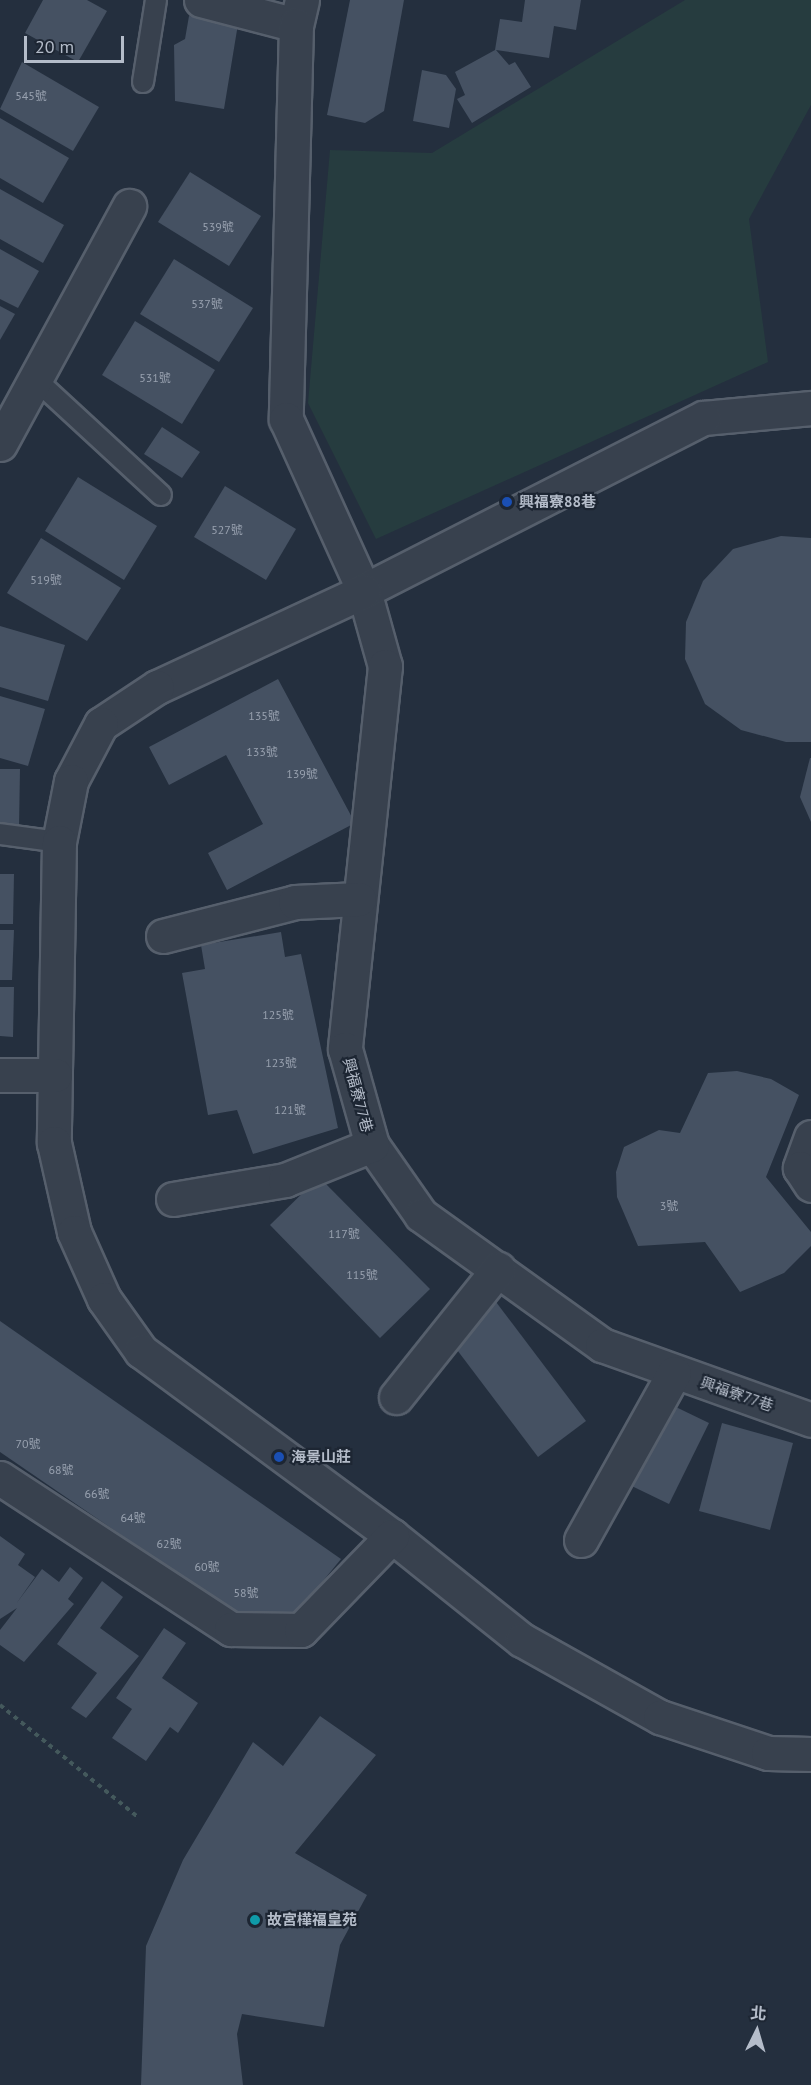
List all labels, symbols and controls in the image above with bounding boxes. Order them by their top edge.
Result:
scale bar [27,24,128,62]
text: 20 m [35,35,74,58]
house number: 545號 [15,89,47,103]
house number: 539號 [202,220,234,234]
house number: 537號 [191,297,223,311]
house number: 531號 [139,371,171,385]
place label: 興福寮88巷 [519,493,596,511]
marker: 興福寮88巷 [500,495,514,509]
house number: 527號 [211,523,243,537]
house number: 519號 [30,573,62,587]
house number: 135號 [248,709,280,723]
house number: 133號 [246,745,278,759]
house number: 139號 [286,767,318,781]
house number: 125號 [262,1008,294,1022]
house number: 123號 [265,1056,297,1070]
street label: 興福寮77巷 [339,1056,377,1134]
house number: 121號 [274,1103,306,1117]
house number: 3號 [660,1199,678,1213]
house number: 117號 [328,1227,360,1241]
house number: 115號 [346,1268,378,1282]
street label: 興福寮77巷 [698,1373,776,1415]
house number: 70號 [15,1437,41,1451]
place label: 海景山莊 [291,1448,351,1466]
marker: 海景山莊 [272,1450,286,1464]
house number: 68號 [48,1463,74,1477]
house number: 66號 [84,1487,110,1501]
house number: 64號 [120,1511,146,1525]
house number: 62號 [156,1537,182,1551]
house number: 60號 [194,1560,220,1574]
house number: 58號 [233,1586,259,1600]
place label: 故宮樺福皇苑 [267,1911,357,1929]
marker: 故宮樺福皇苑 [248,1913,262,1927]
north arrow [727,2001,787,2061]
text: 北 [750,2002,767,2024]

